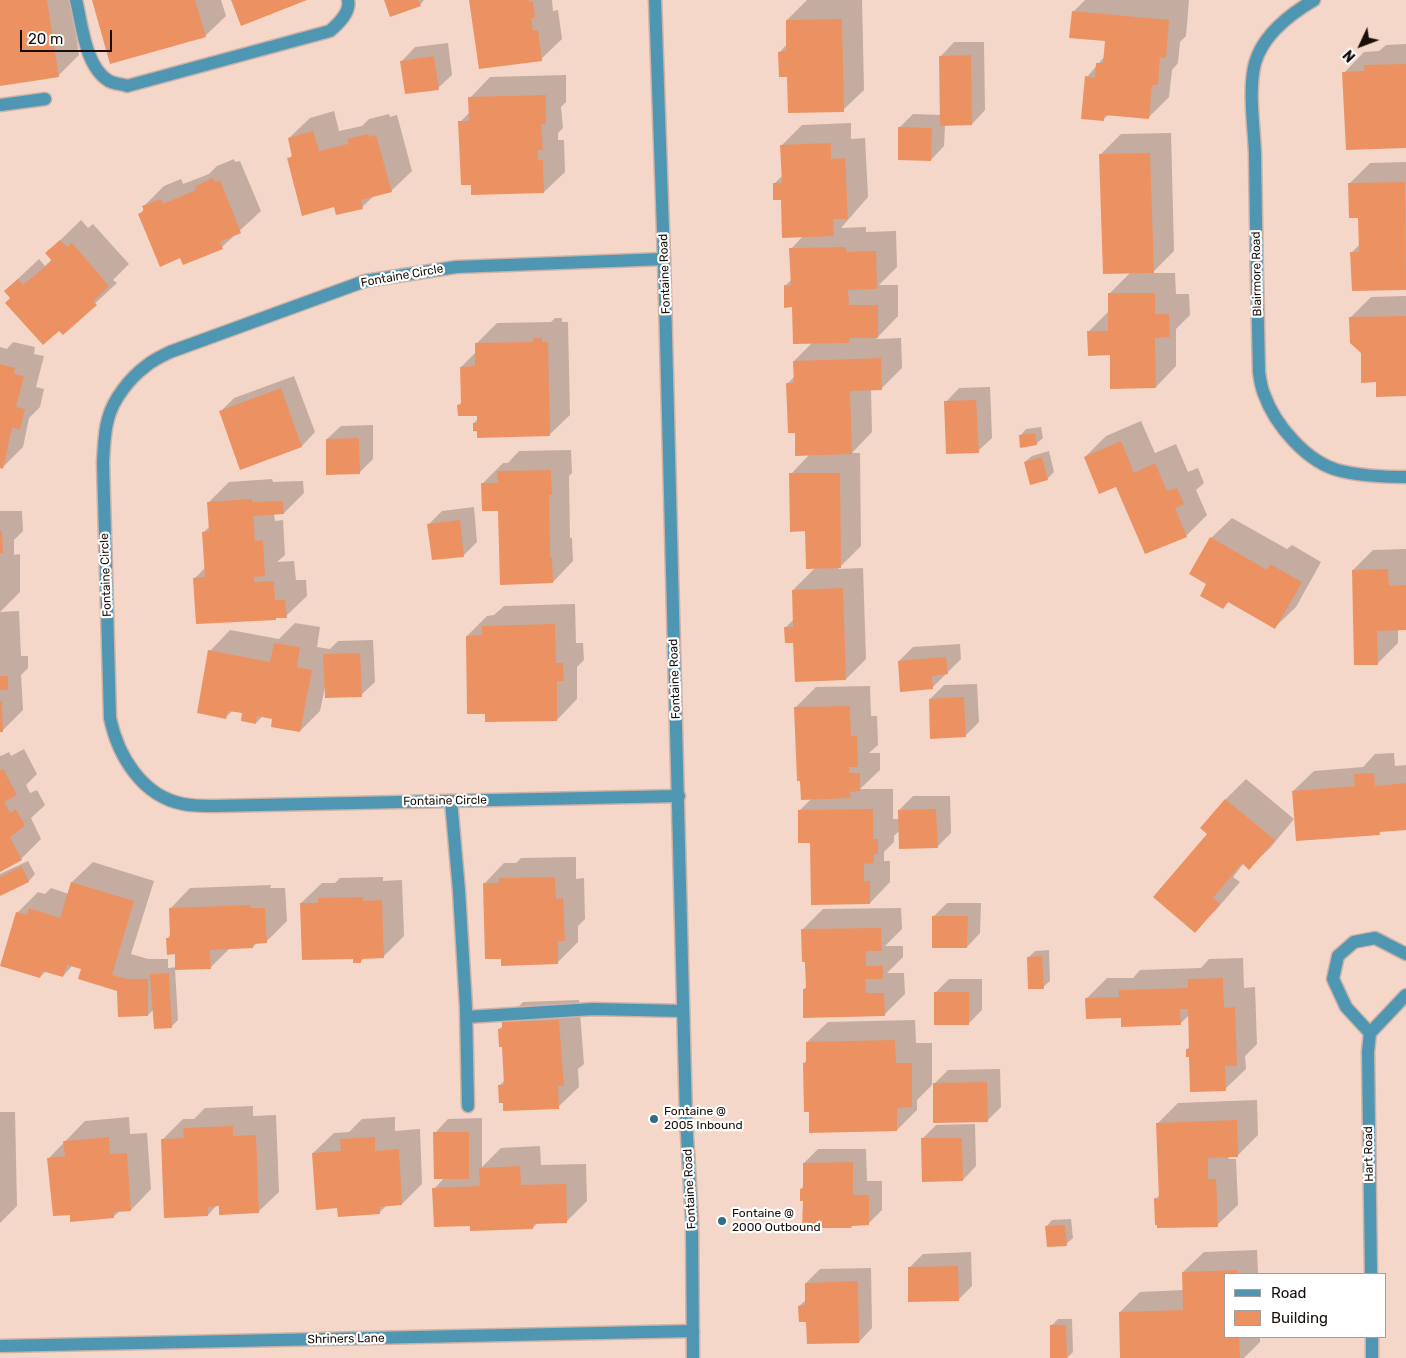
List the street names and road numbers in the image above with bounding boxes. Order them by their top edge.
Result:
street label: Blairmore Road [1249,231,1265,317]
street label: Fontaine Road [656,234,674,314]
street label: Fontaine Circle [360,262,444,290]
street label: Fontaine Circle [97,533,115,617]
street label: Fontaine Road [666,639,684,719]
street label: Fontaine Circle [403,793,487,809]
street label: Hart Road [1361,1126,1377,1182]
street label: Fontaine Road [681,1148,699,1230]
street label: Shriners Lane [307,1331,385,1347]

